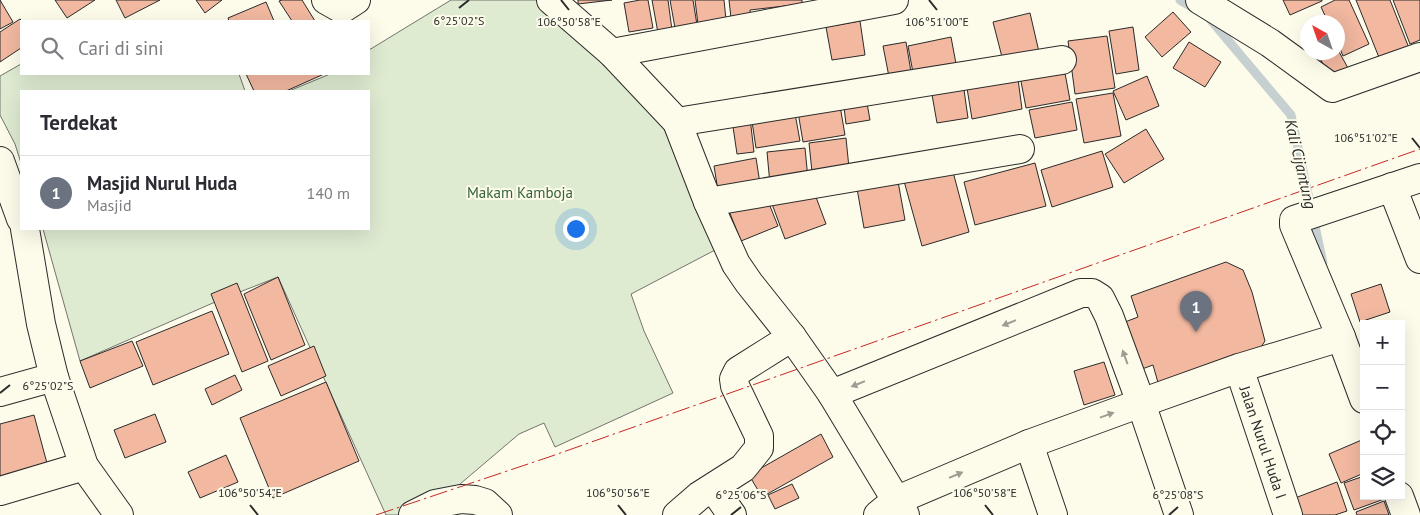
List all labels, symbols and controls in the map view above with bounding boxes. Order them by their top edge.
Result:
text: 6°25'02"S [434,13,484,28]
text: 106°50'58"E [537,14,601,29]
text: 106°51'00"E [905,14,969,29]
north arrow [1300,15,1345,60]
search box [20,20,370,75]
icon: search [38,34,66,62]
text: Cari di sini [78,36,164,60]
text: Terdekat [40,109,117,136]
water label: Kali Cijantung [1281,117,1321,211]
text: 106°51'02"E [1334,130,1398,145]
text: Masjid Nurul Huda [87,171,237,195]
text: 1 [51,183,61,203]
text: 140 m [307,183,350,203]
park label: Makam Kamboja [467,183,573,202]
text: Masjid [87,195,132,215]
your location [563,216,589,242]
pin: 1 [1180,291,1212,332]
one-way arrow [1001,319,1016,327]
map controls [1360,320,1405,500]
button: + [1360,320,1405,365]
one-way arrow [1121,349,1129,364]
button: − [1360,365,1405,410]
text: 6°25'02"S [23,378,73,393]
one-way arrow [851,380,865,388]
street label: Jalan Nurul Huda I [1236,382,1291,501]
button: locate [1360,410,1405,455]
one-way arrow [1100,411,1115,419]
button: layers [1360,455,1405,500]
one-way arrow [949,471,963,479]
text: 106°50'54"E [218,485,282,500]
text: 106°50'56"E [586,485,650,500]
text: 106°50'58"E [953,485,1017,500]
text: 6°25'06"S [716,487,766,502]
text: 6°25'08"S [1153,487,1203,502]

